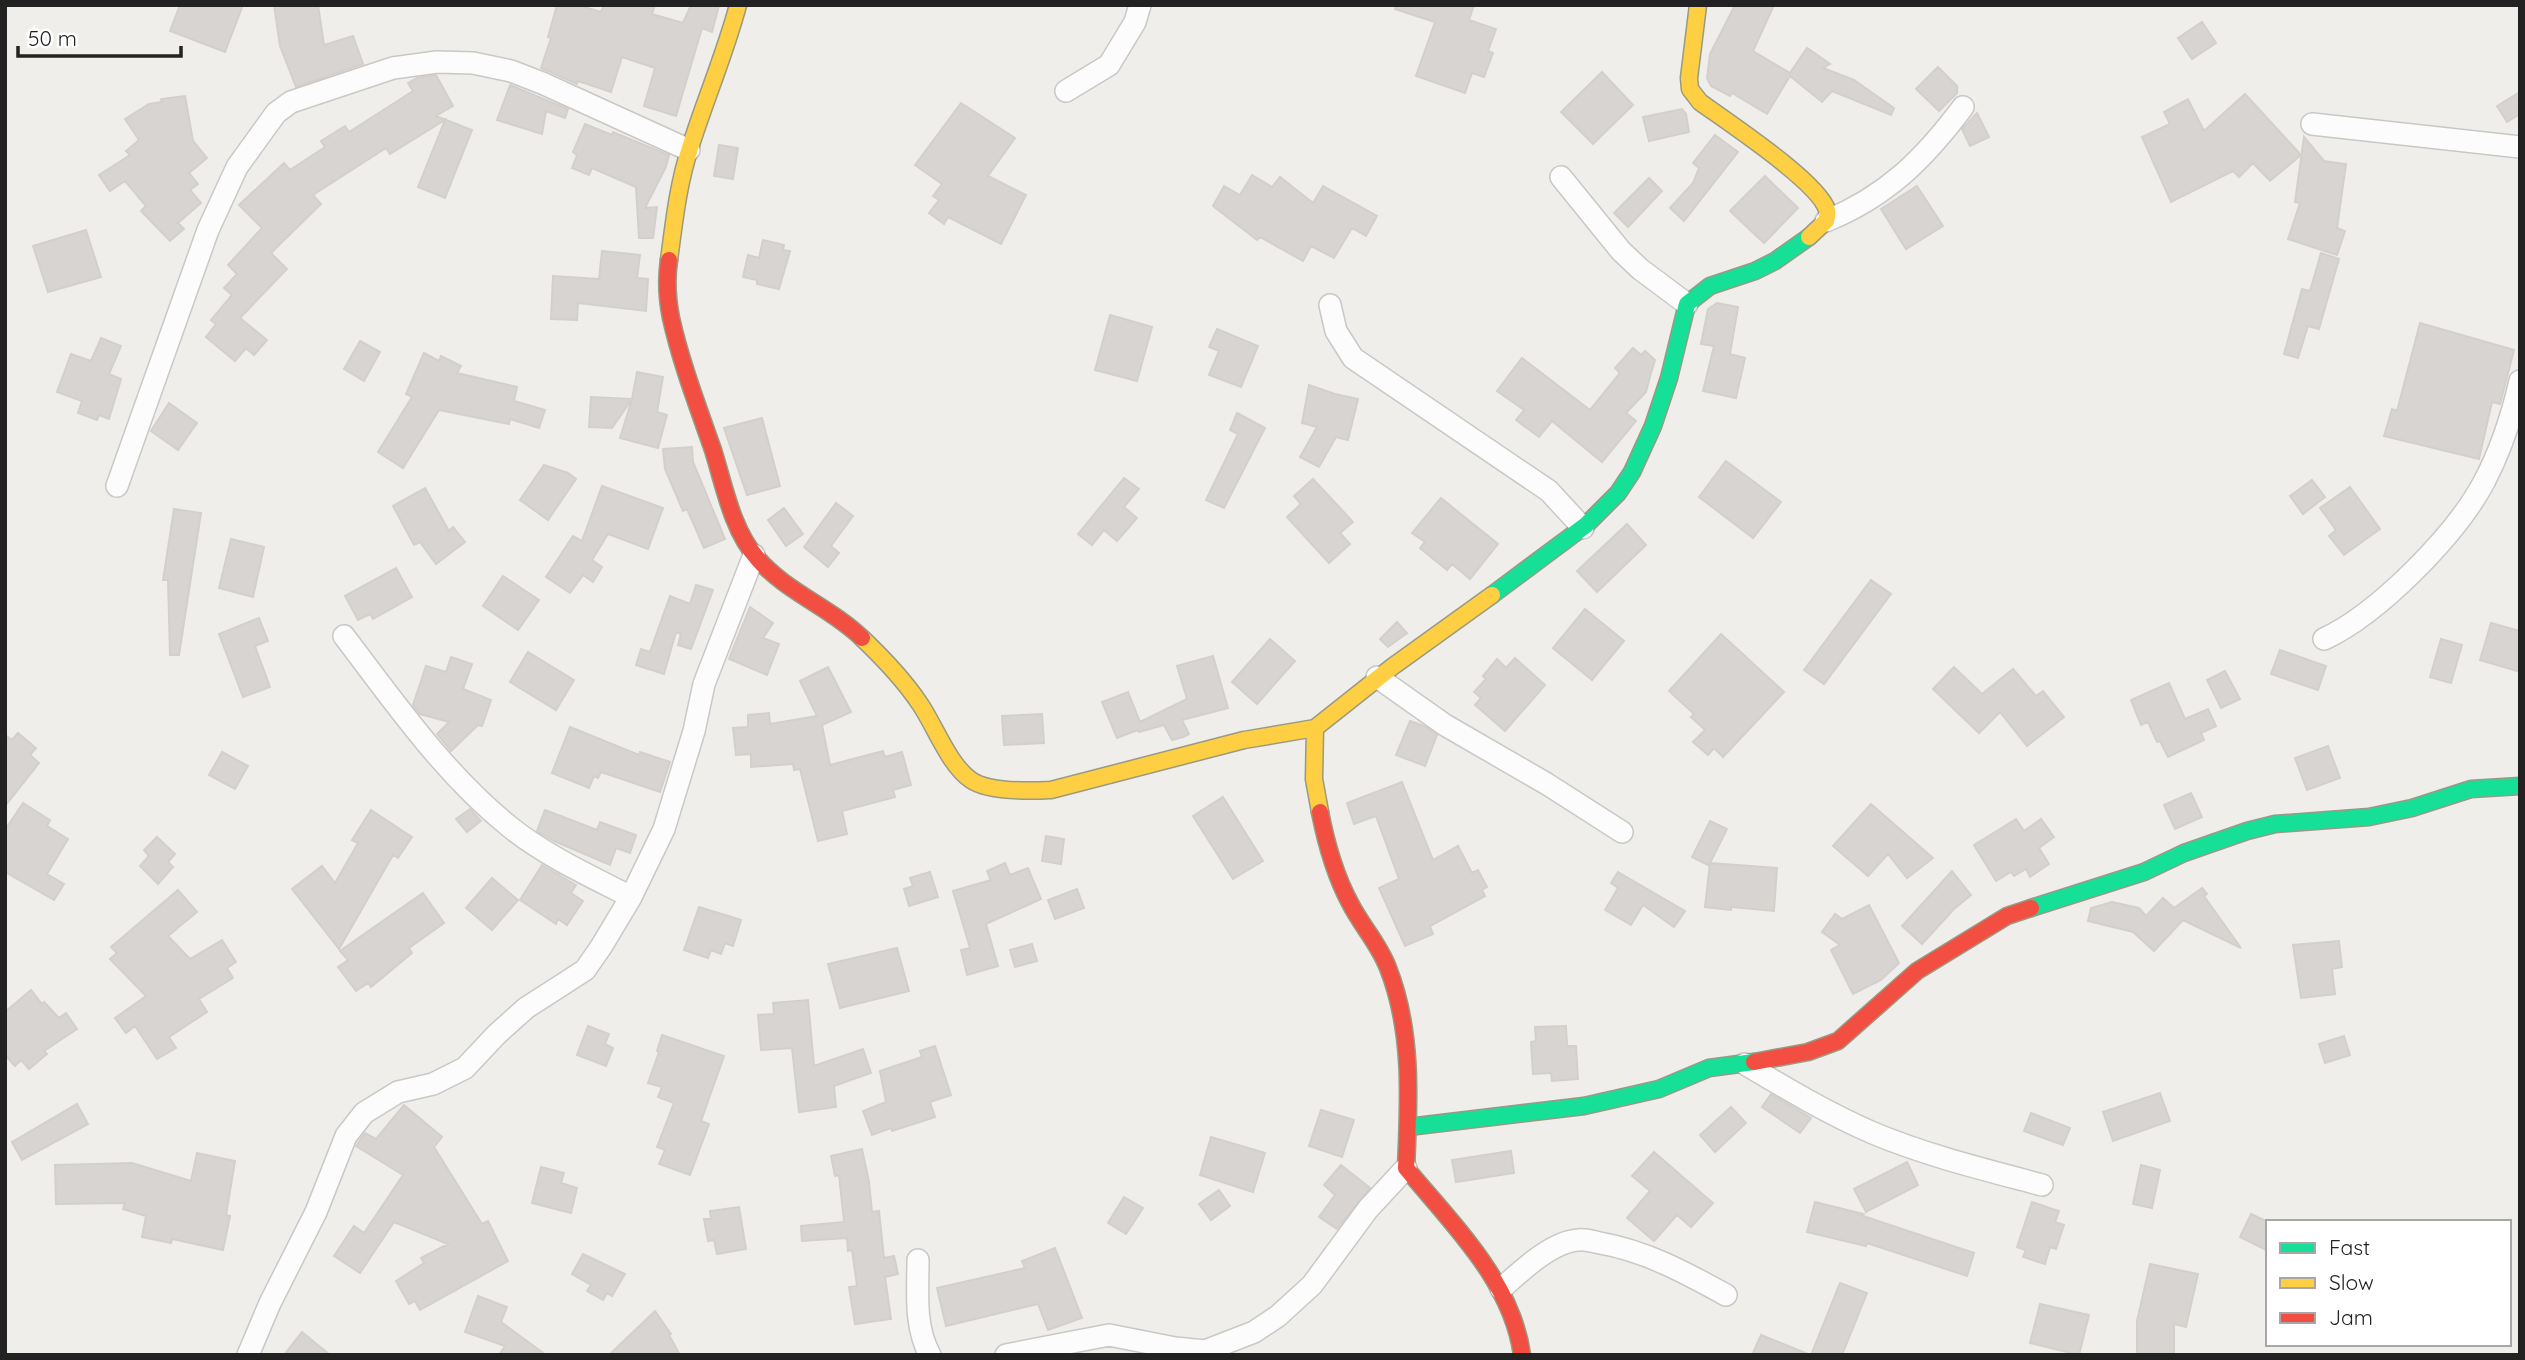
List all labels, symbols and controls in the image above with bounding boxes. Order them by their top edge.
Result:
scale bar [18,14,180,58]
text: 50 m [28,25,77,51]
legend [2266,1220,2511,1346]
text: Fast [2329,1234,2370,1260]
text: Slow [2329,1269,2374,1295]
text: Jam [2329,1304,2373,1330]

